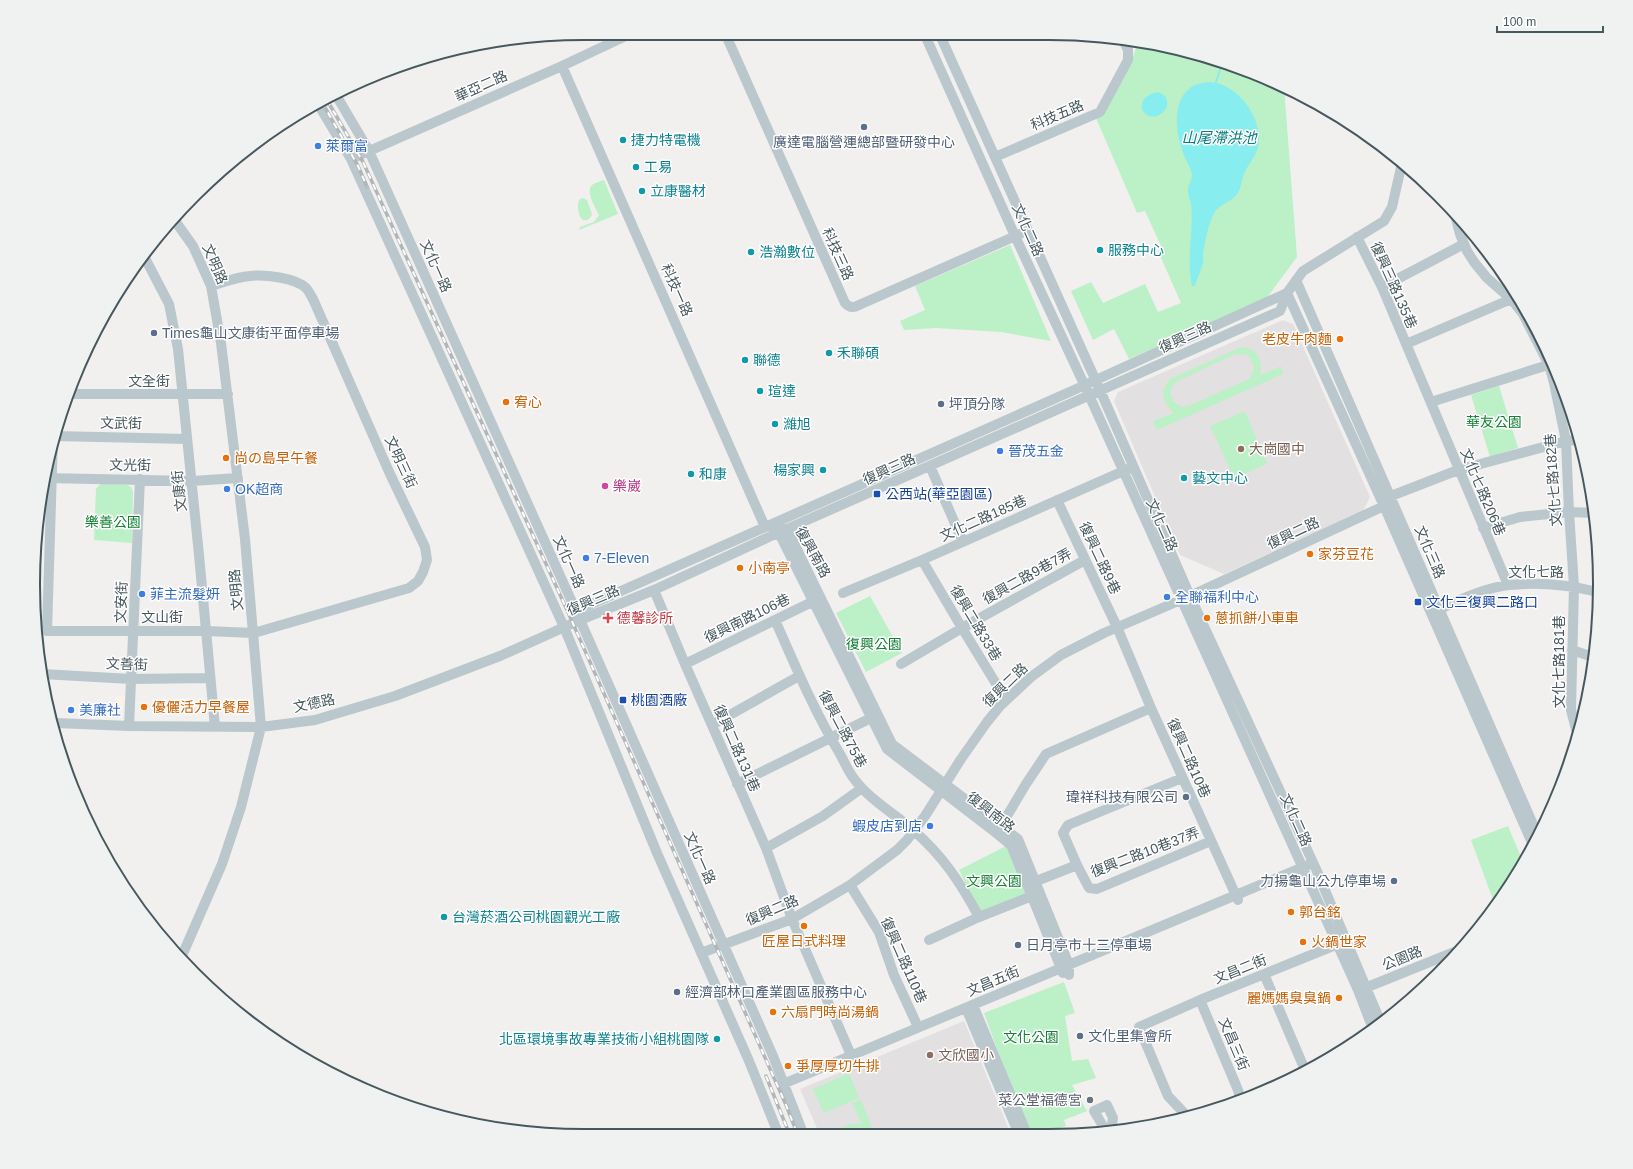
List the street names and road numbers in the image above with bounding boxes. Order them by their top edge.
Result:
street label: 華亞二路 [452,67,510,105]
street label: 科技五路 [1028,97,1086,133]
street label: 文化二路 [1009,201,1047,259]
street label: 科技三路 [819,225,857,283]
street label: 文化一路 [417,237,455,295]
street label: 復興三路135巷 [1368,239,1420,331]
street label: 文明路 [199,242,231,286]
street label: 科技一路 [658,261,696,319]
street label: 復興三路 [1156,318,1214,356]
street label: 文全街 [128,373,170,389]
street label: 文武街 [100,415,142,431]
street label: 文明三街 [382,433,420,491]
street label: 文化七路182巷 [1542,433,1564,527]
street label: 文化七路206巷 [1457,446,1509,538]
street label: 復興三路 [860,450,918,488]
street label: 文光街 [109,457,151,473]
street label: 文康街 [169,469,189,513]
street label: 文化二路185巷 [937,492,1029,544]
street label: 文化二路 [1143,496,1181,554]
street label: 復興二路 [1264,514,1322,552]
street label: 復興二路9巷 [1076,519,1124,597]
street label: 文化三路 [1412,523,1448,581]
street label: 復興南路 [792,524,834,580]
street label: 文化一路 [550,533,588,591]
street label: 復興二路9巷7弄 [980,545,1074,607]
street label: 文化七路 [1508,564,1564,580]
street label: 文明路 [226,568,246,612]
street label: 文安街 [112,581,130,623]
street label: 復興三路 [564,582,622,618]
street label: 復興二路33巷 [947,582,1005,664]
street label: 復興南路106巷 [702,590,792,646]
street label: 文山街 [141,609,183,625]
street label: 文化七路181巷 [1551,615,1567,709]
street label: 文善街 [106,655,148,673]
street label: 復興二路 [979,660,1031,710]
street label: 復興二路75巷 [816,687,870,771]
street label: 文德路 [292,691,336,715]
street label: 復興二路131巷 [711,702,763,794]
street label: 復興二路10巷 [1164,716,1214,800]
street label: 復興南路 [964,788,1018,836]
street label: 文化二路 [1277,791,1315,849]
street label: 復興二路10巷37弄 [1088,824,1202,880]
street label: 文化一路 [681,829,719,887]
street label: 復興二路 [743,892,801,928]
street label: 復興二路110巷 [878,915,930,1005]
street label: 公園路 [1380,943,1424,973]
street label: 文昌二街 [1211,951,1269,987]
street label: 文昌五街 [964,963,1022,999]
street label: 文昌三街 [1216,1015,1252,1073]

